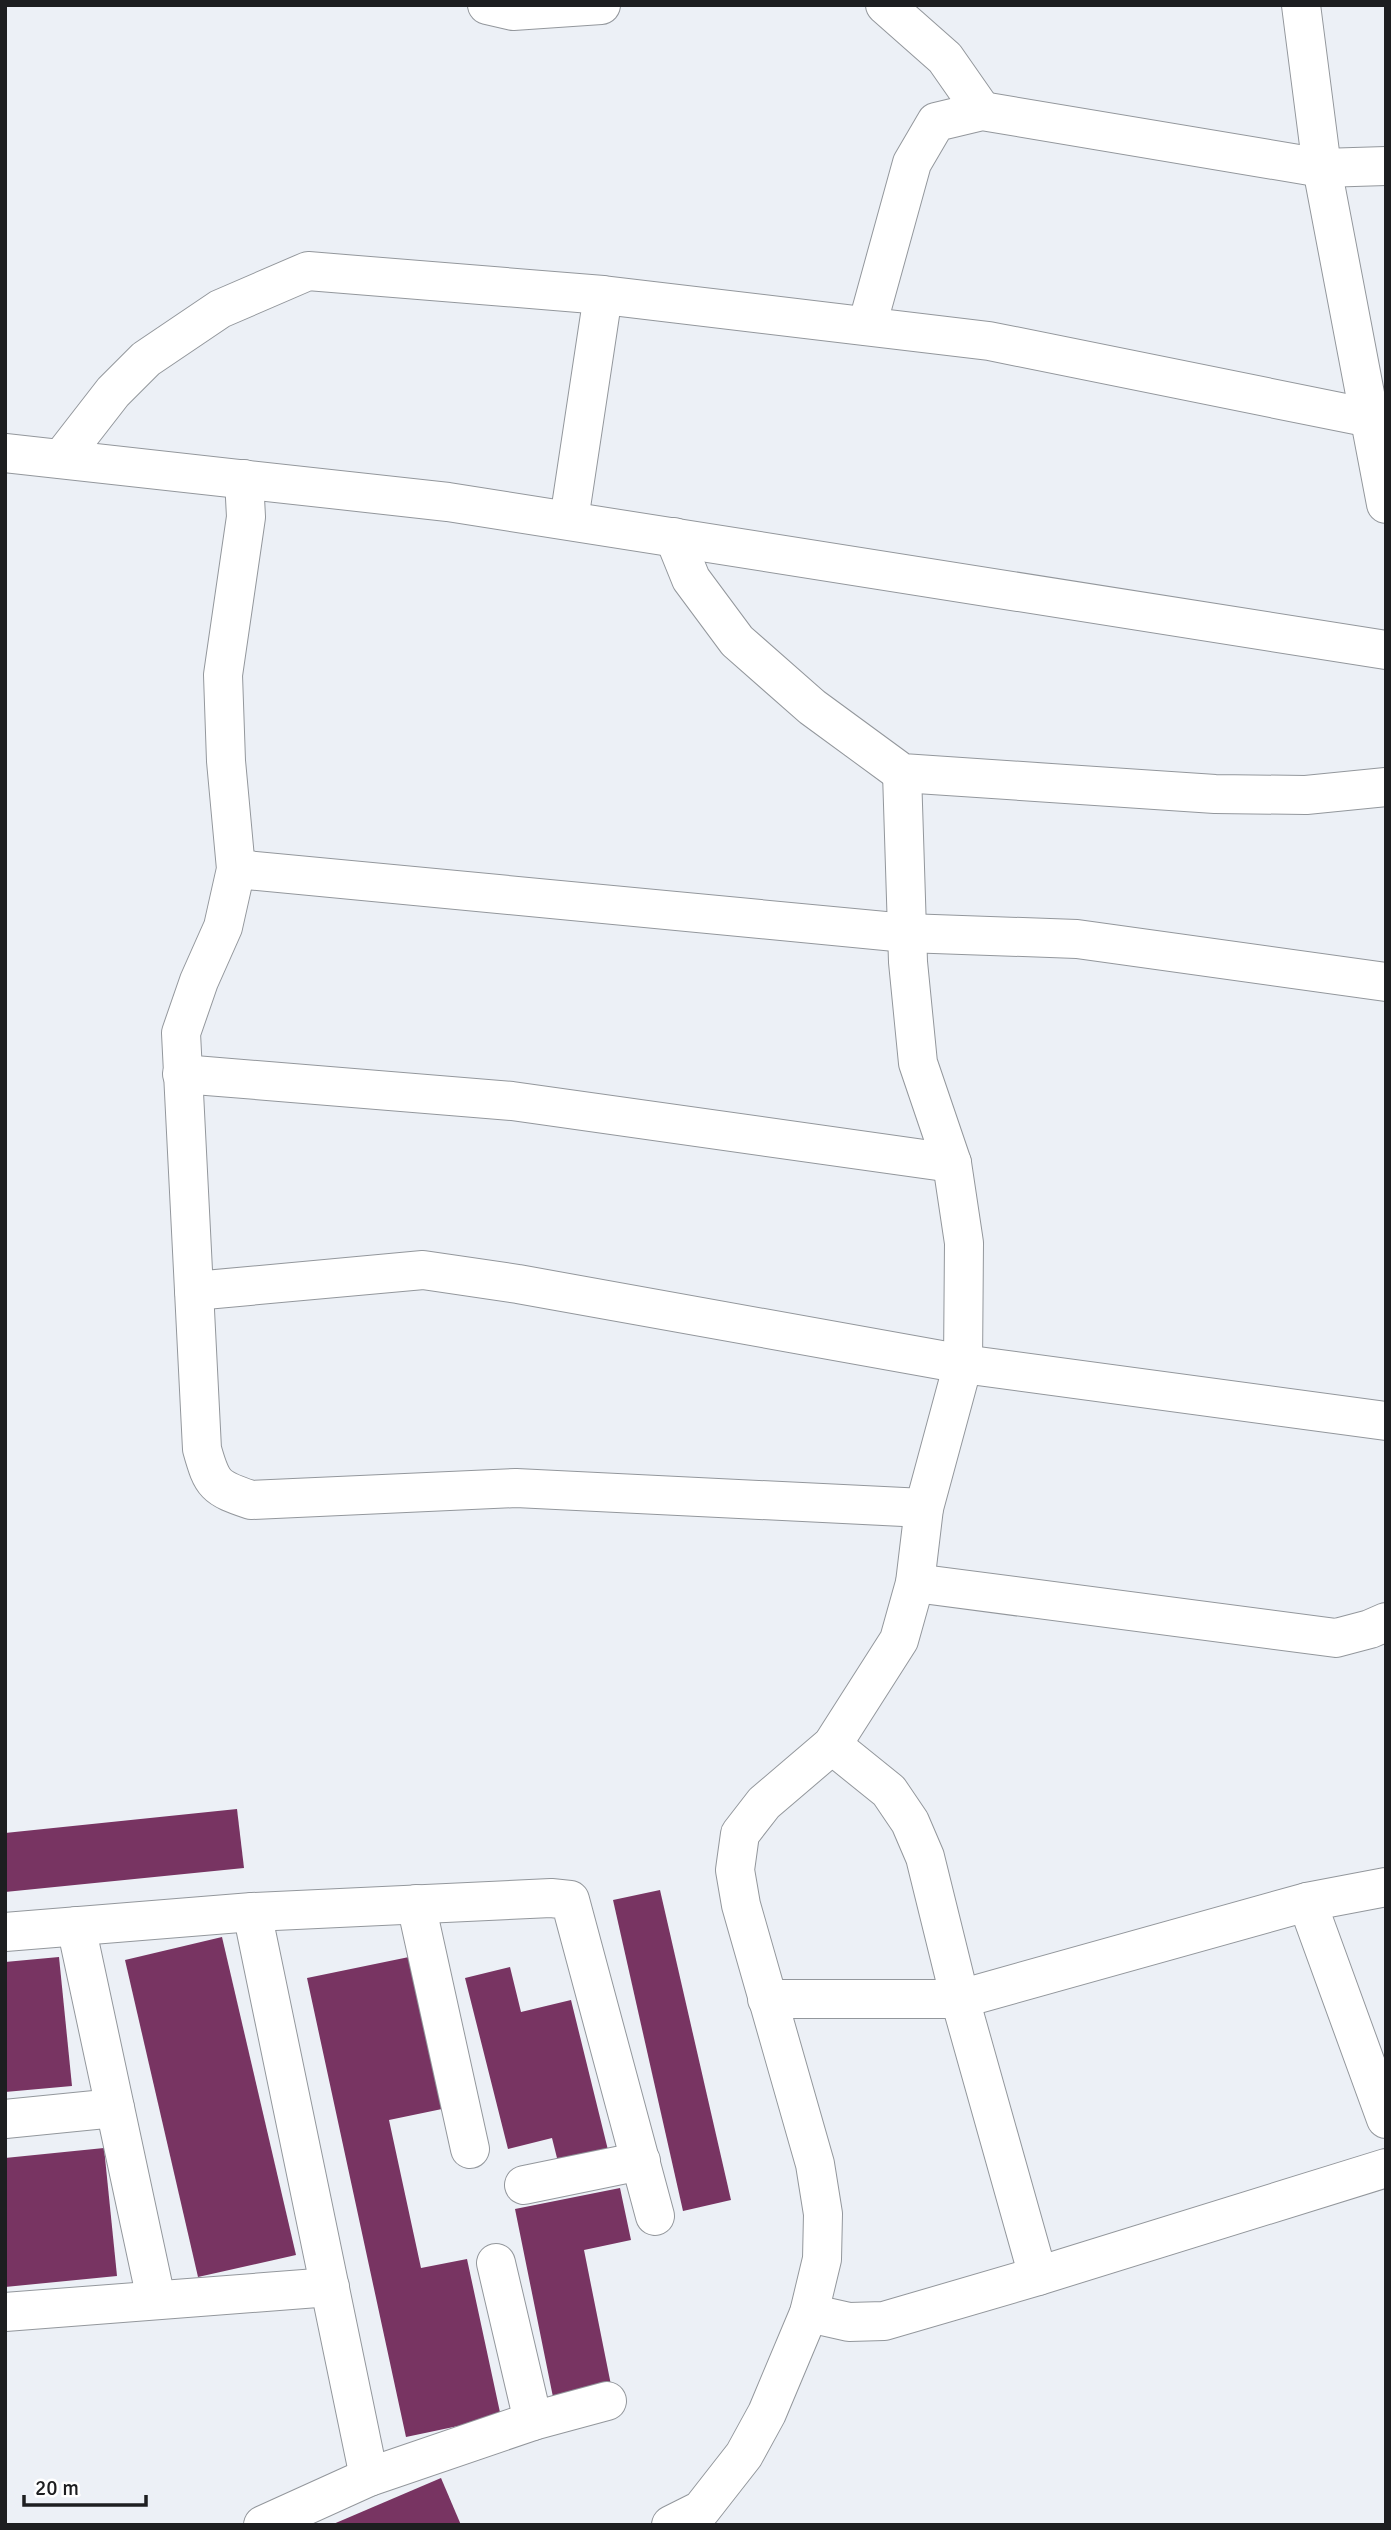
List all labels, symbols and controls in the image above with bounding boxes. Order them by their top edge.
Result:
scale bar [24,2464,147,2508]
text: 20 m [35,2475,79,2501]

